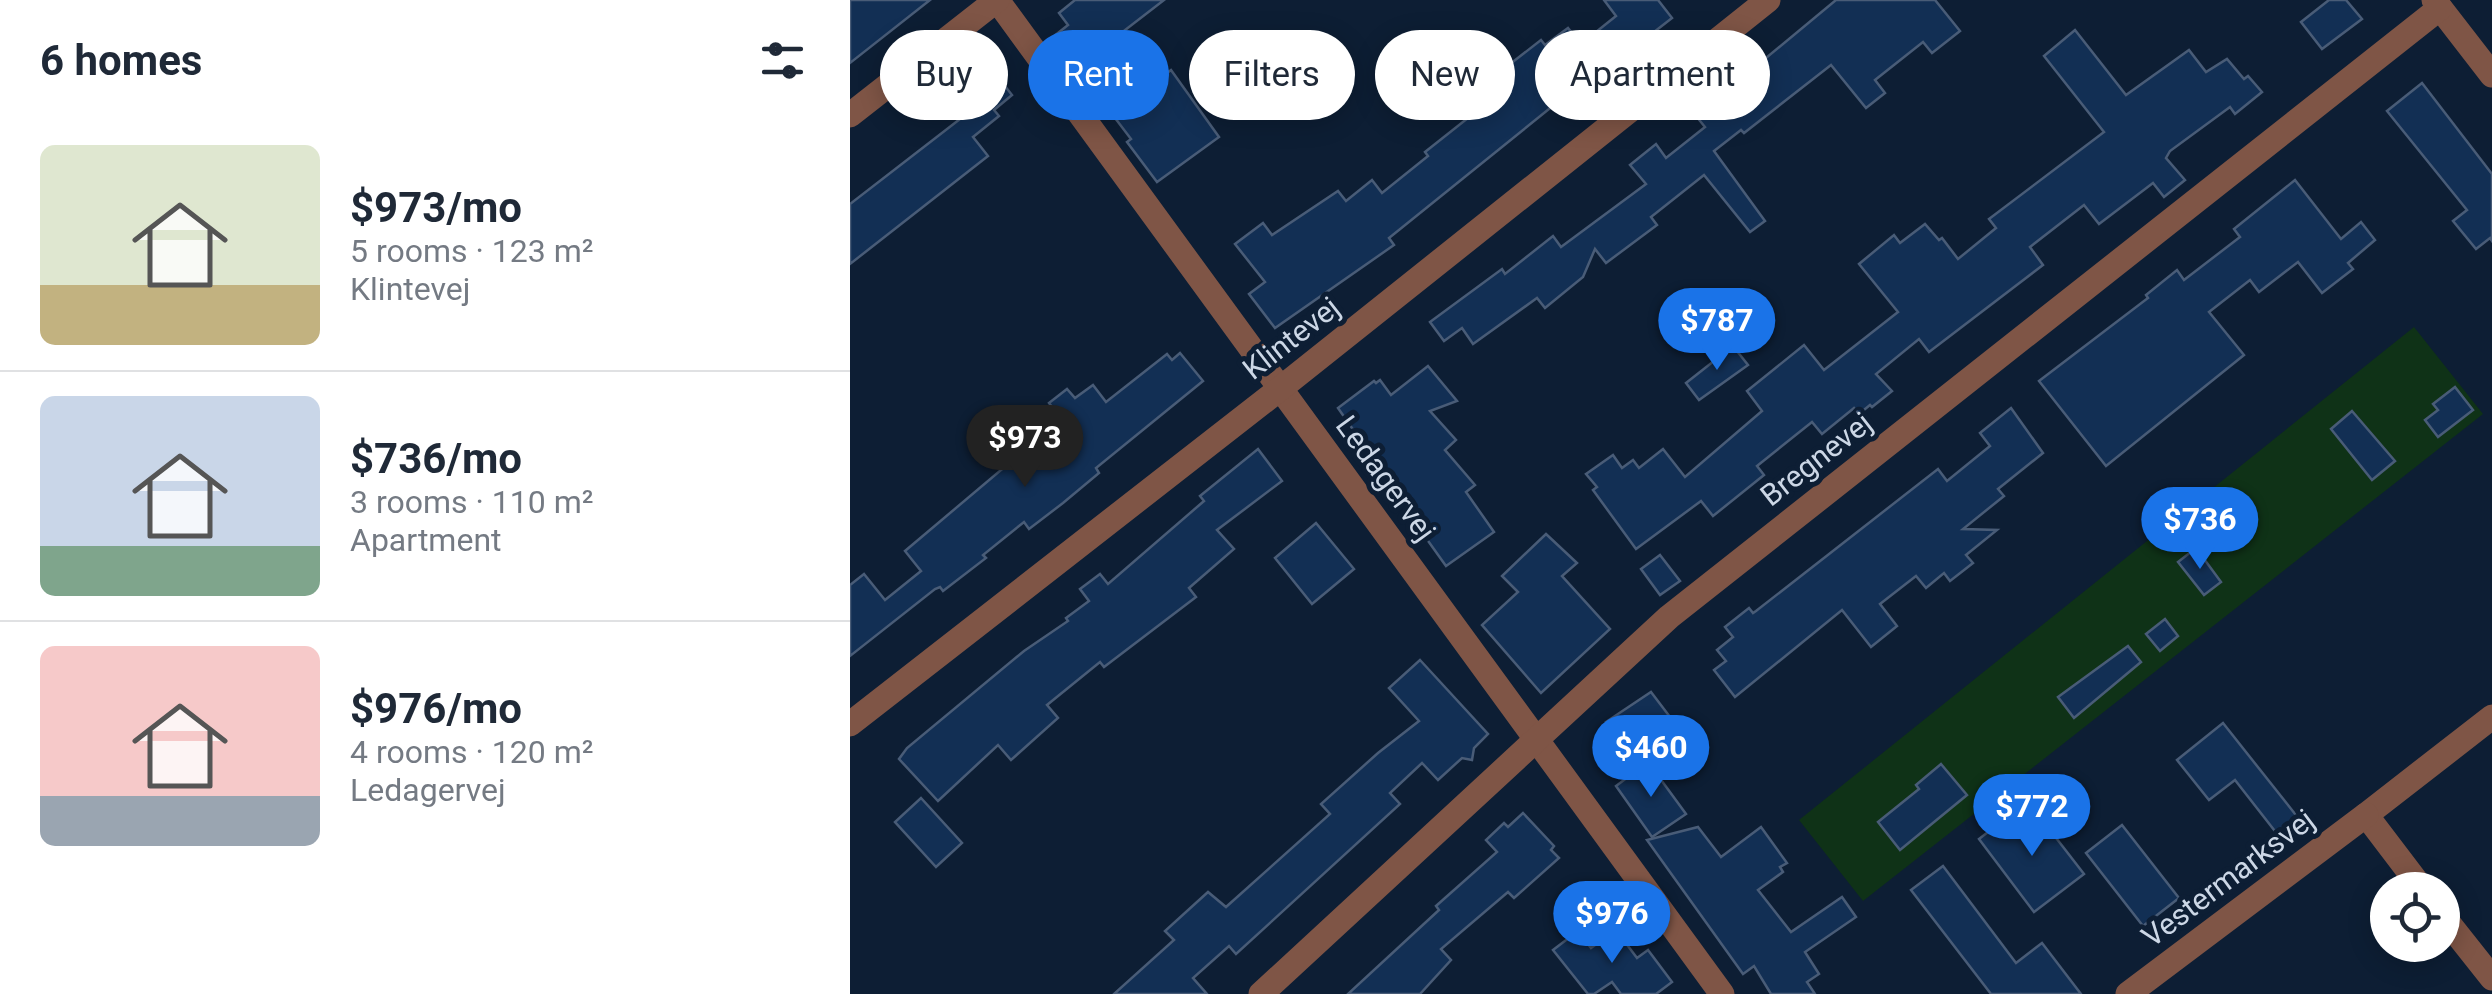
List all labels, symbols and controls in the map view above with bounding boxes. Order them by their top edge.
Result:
chip: Buy [880,30,1008,120]
chip: Rent [1028,30,1169,120]
chip: Filters [1189,30,1355,120]
chip: New [1375,30,1515,120]
chip: Apartment [1535,30,1770,120]
icon: filters [755,33,810,88]
text: 6 homes [40,36,202,85]
text: $973/mo [350,183,522,232]
icon: home [120,185,240,305]
text: 5 rooms · 123 m² [350,232,593,270]
text: Klintevej [350,270,470,308]
pin: $787 [1658,288,1776,373]
street label: Klintevej [1236,289,1346,387]
text: $787 [1680,301,1754,339]
pin: $973 [966,405,1084,490]
street label: Bregnevej [1754,405,1878,513]
street label: Ledagervej [1329,409,1443,547]
text: $973 [988,418,1062,456]
text: $736/mo [350,434,522,483]
icon: home [120,436,240,556]
text: 3 rooms · 110 m² [350,483,593,521]
pin: $736 [2141,487,2259,572]
text: $736 [2163,500,2237,538]
text: Apartment [350,521,502,559]
text: $976/mo [350,684,522,733]
icon: home [120,686,240,806]
pin: $460 [1592,715,1710,800]
text: $460 [1614,728,1688,766]
text: 4 rooms · 120 m² [350,733,593,771]
text: Ledagervej [350,771,506,809]
pin: $772 [1973,774,2091,859]
text: $772 [1995,787,2069,825]
street label: Vestermarksvej [2135,802,2321,954]
map controls [2370,872,2460,962]
button: locate [2370,872,2460,962]
pin: $976 [1553,881,1671,966]
text: $976 [1575,894,1649,932]

